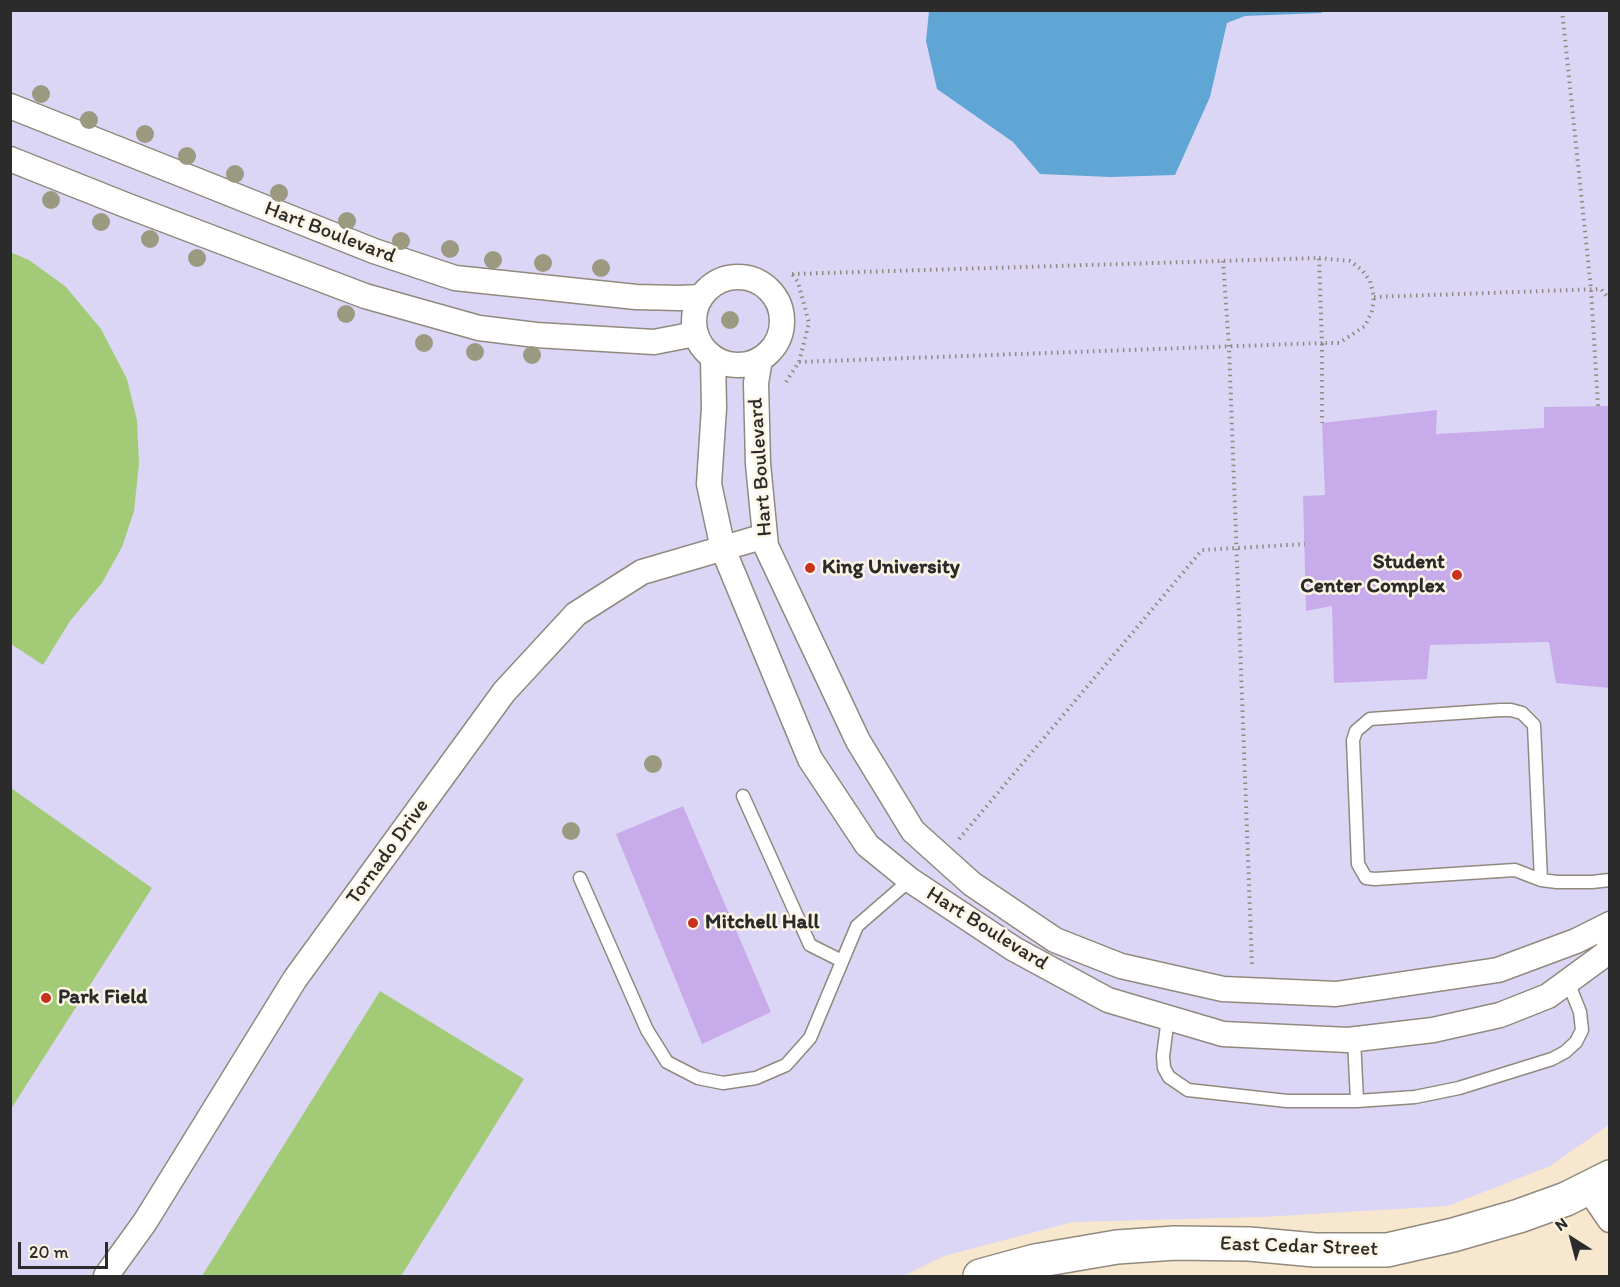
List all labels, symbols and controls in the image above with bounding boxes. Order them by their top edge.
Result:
street label: Hart Boulevard [261,196,399,270]
street label: Hart Boulevard [744,397,778,537]
place label: Student Center Complex [1300,550,1445,600]
place label: King University [822,555,960,581]
marker: King University [803,561,817,575]
marker: Student Center Complex [1450,568,1464,582]
street label: Tornado Drive [341,794,435,910]
street label: Hart Boulevard [921,882,1053,976]
place label: Mitchell Hall [705,910,819,936]
marker: Mitchell Hall [686,916,700,930]
place label: Park Field [58,985,147,1011]
marker: Park Field [39,991,53,1005]
north arrow [1542,1209,1602,1269]
text: N [1551,1213,1571,1235]
scale bar [21,1230,111,1268]
street label: East Cedar Street [1220,1232,1378,1262]
text: 20 m [29,1241,69,1263]

